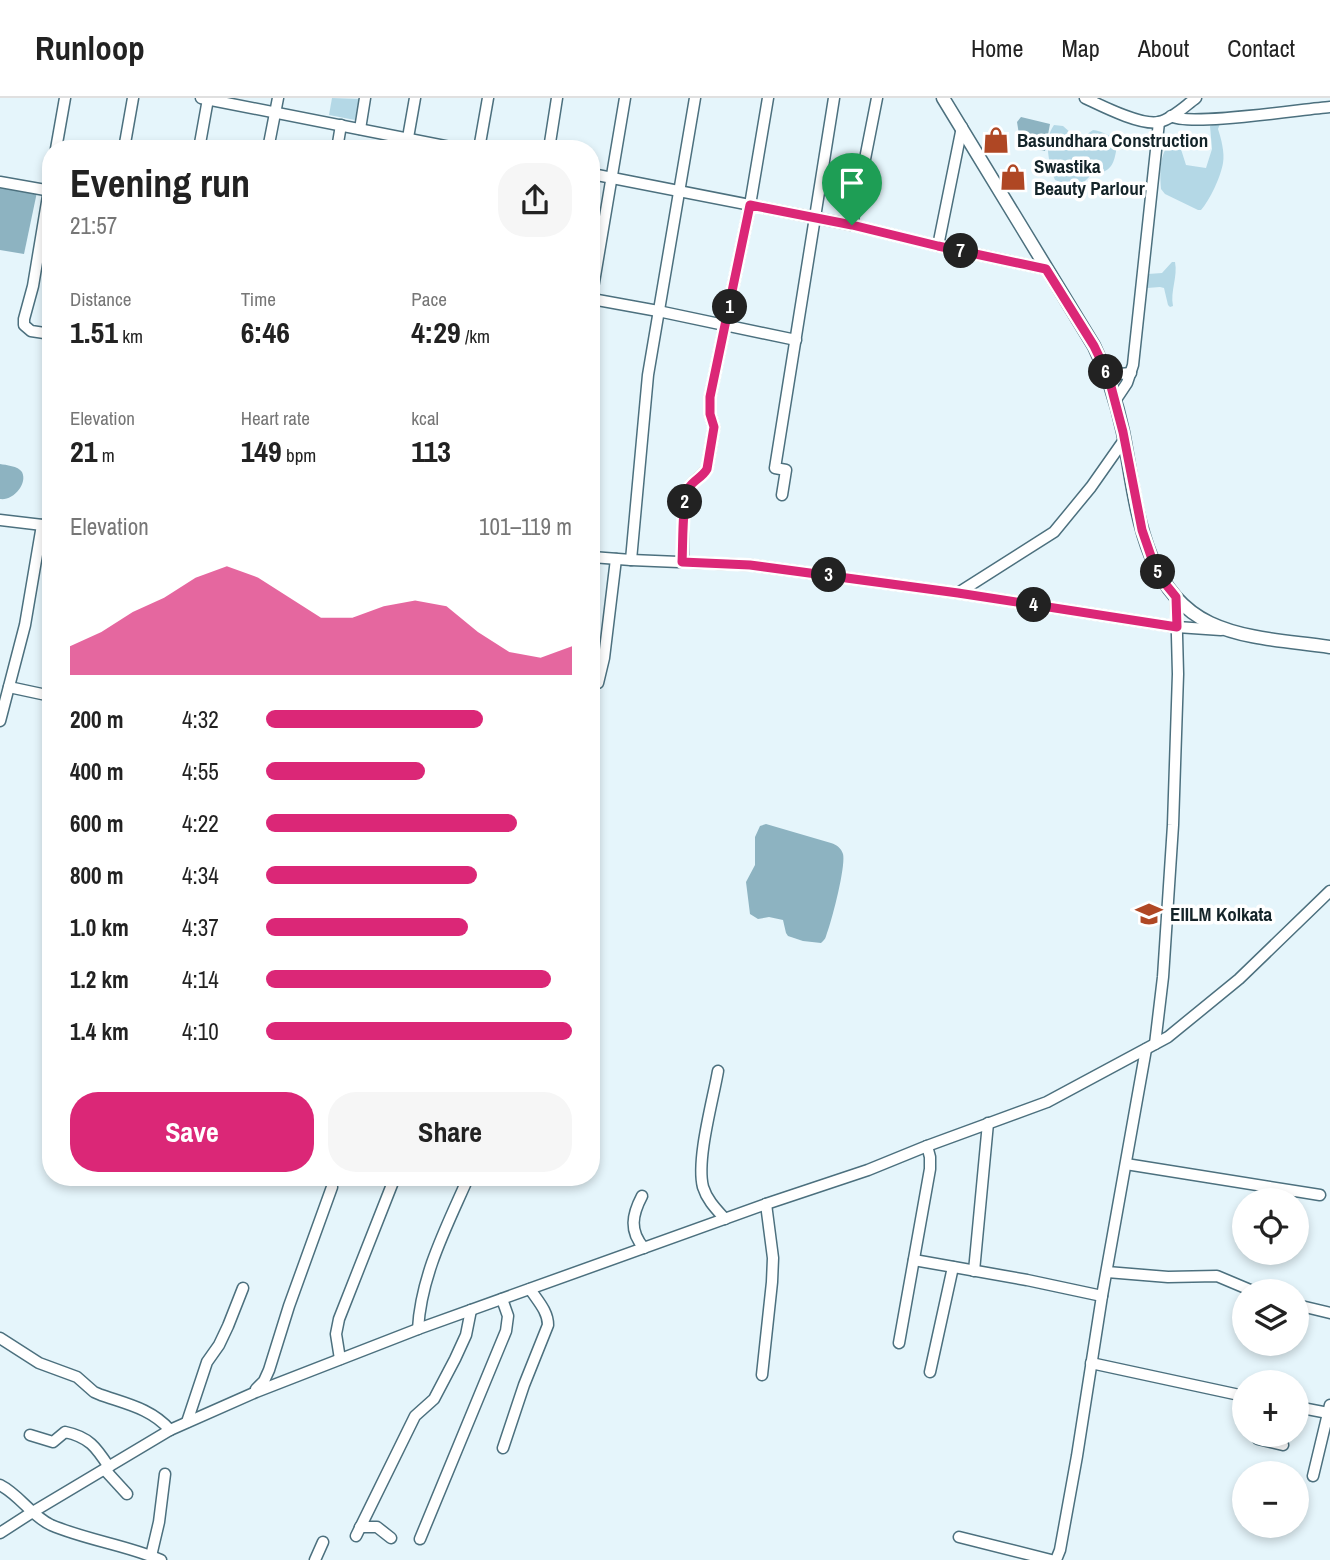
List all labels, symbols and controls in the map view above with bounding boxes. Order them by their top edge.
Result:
text: Runloop [35,26,145,70]
text: Home [971,32,1023,64]
text: Map [1061,32,1100,64]
text: About [1138,32,1189,64]
text: Contact [1227,32,1295,64]
shop icon: Basundhara Construction [981,125,1011,155]
place label: Basundhara Construction [1017,127,1208,153]
pin [822,153,882,225]
place label: Swastika Beauty Parlour [1034,153,1145,201]
text: Evening run [70,158,250,209]
shop icon: Swastika Beauty Parlour [998,162,1028,192]
button: share [498,163,572,237]
icon: arrive [833,164,871,202]
text: 21:57 [70,210,117,241]
pin: 7 [944,234,978,268]
text: 7 [956,237,965,263]
text: Distance [70,286,131,312]
text: Time [241,286,276,312]
text: Pace [411,286,447,312]
pin: 1 [712,290,748,325]
text: 1 [725,293,734,319]
text: 1.51 [70,312,118,352]
text: 6:46 [241,312,290,352]
text: 4:29 [411,312,461,352]
text: km [118,323,143,349]
text: /km [461,323,490,349]
pin: 6 [1088,354,1124,390]
text: 6 [1101,358,1110,384]
text: Elevation [70,405,135,431]
text: Heart rate [241,405,310,431]
text: kcal [411,405,439,431]
text: 21 [70,431,97,471]
text: 149 [241,431,282,471]
text: 113 [411,431,451,471]
text: m [97,442,115,468]
text: bpm [282,442,316,468]
pin: 2 [668,484,702,520]
text: 2 [680,488,689,514]
text: Elevation [70,511,149,542]
text: 101–119 m [479,511,572,542]
pin: 5 [1140,554,1176,589]
pin: 3 [812,558,846,592]
text: 5 [1153,558,1162,584]
text: 3 [824,561,833,587]
pin: 4 [1016,588,1052,622]
text: 4 [1029,591,1038,617]
text: 200 m [70,704,123,735]
text: 4:32 [182,704,219,735]
text: 400 m [70,756,123,787]
text: 4:55 [182,756,219,787]
text: 600 m [70,808,123,839]
text: 4:22 [182,808,219,839]
text: 800 m [70,860,123,891]
text: 4:34 [182,860,219,891]
school or university icon: EIILM Kolkata [1134,899,1164,929]
place label: EIILM Kolkata [1170,901,1272,927]
text: 1.0 km [70,912,129,943]
text: 4:37 [182,912,219,943]
text: 1.2 km [70,964,129,995]
text: 4:14 [182,964,219,995]
text: 1.4 km [70,1016,129,1047]
text: 4:10 [182,1016,219,1047]
button: Save [70,1092,314,1172]
button: Share [328,1092,572,1172]
map controls [1232,1188,1309,1538]
button: locate [1232,1188,1309,1265]
button: layers [1232,1279,1309,1356]
button: + [1232,1370,1309,1447]
button: − [1232,1461,1309,1538]

